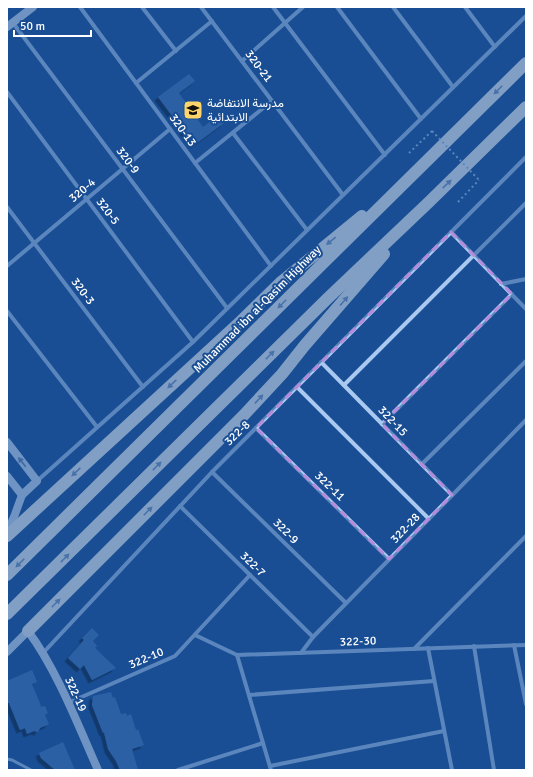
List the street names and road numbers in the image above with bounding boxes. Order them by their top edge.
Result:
street label: 320-21 [242,47,276,85]
street label: 320-13 [166,111,199,150]
street label: 320-9 [113,144,143,177]
street label: 320-4 [66,175,99,206]
street label: 320-5 [93,195,123,228]
street label: Muhammad ibn al-Qasim Highway [190,242,324,376]
street label: 320-3 [68,275,98,308]
street label: 322-15 [375,403,411,440]
street label: 322-8 [221,418,253,449]
street label: 322-11 [311,468,348,504]
street label: 322-28 [387,510,423,547]
street label: 322-9 [270,515,302,547]
street label: 322-7 [237,549,269,580]
street label: 322-30 [339,633,377,650]
street label: 322-10 [126,644,166,673]
street label: 322-19 [61,674,90,714]

